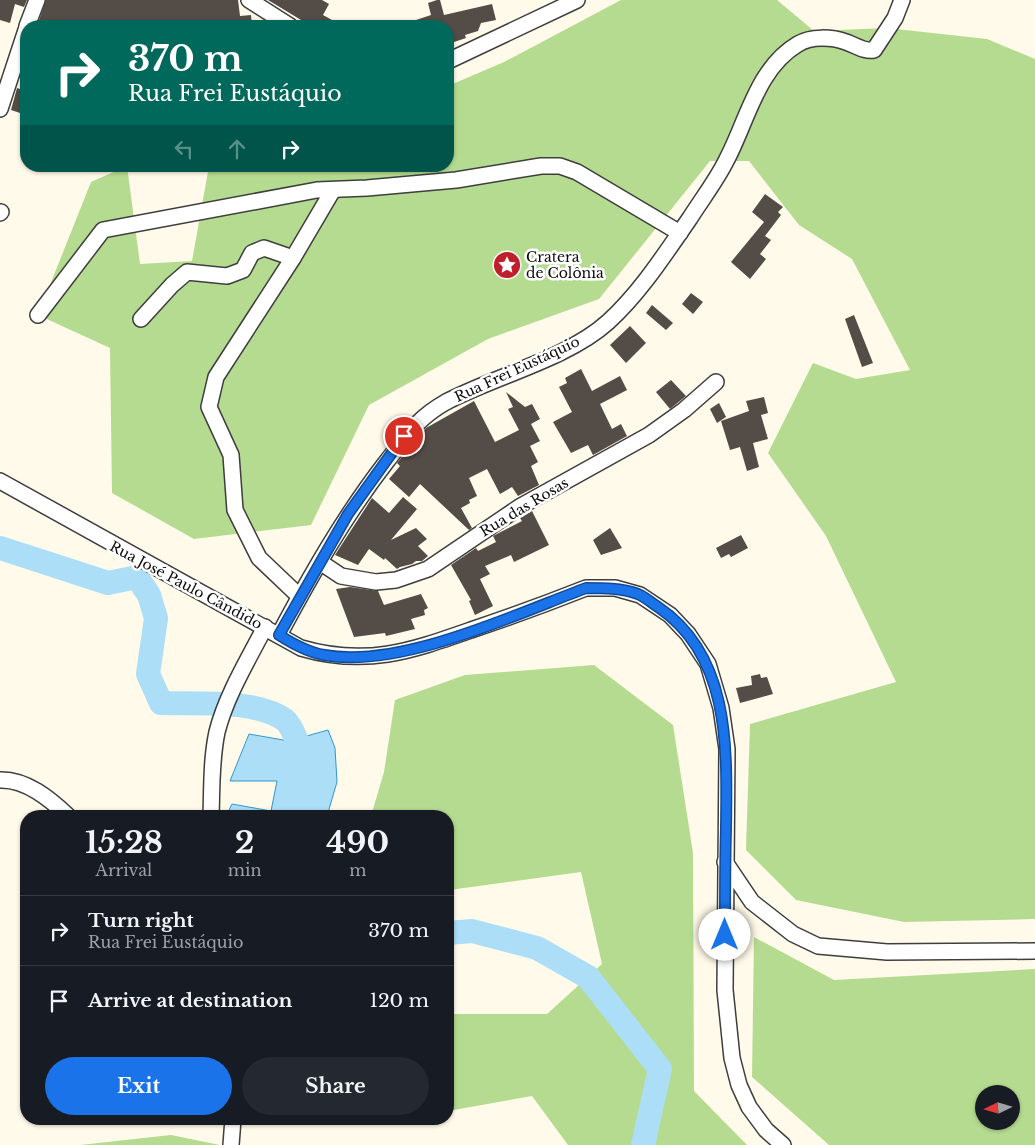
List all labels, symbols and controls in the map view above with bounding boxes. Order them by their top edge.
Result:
text: 370 m [128,37,243,80]
icon: right [45,40,110,105]
text: Rua Frei Eustáquio [128,80,342,107]
icon: left [170,135,198,163]
icon: ahead [223,135,251,163]
icon: right [276,135,304,163]
place label: Cratera de Colônia [526,248,604,282]
place icon: Cratera de Colônia [492,250,522,280]
street label: Rua Frei Eustáquio [452,332,582,406]
pin [383,415,425,457]
icon: arrive [390,422,418,450]
street label: Rua das Rosas [476,473,572,541]
street label: Rua José Paulo Cândido [107,537,265,633]
text: 15:28 [85,824,163,861]
text: 2 [235,824,254,861]
text: 490 [326,824,389,861]
text: Arrival [96,860,152,880]
text: min [228,860,261,880]
text: m [349,860,366,880]
position arrow [698,908,750,960]
text: Turn right [88,909,194,932]
icon: right [45,917,73,945]
text: 370 m [368,919,429,942]
text: Rua Frei Eustáquio [88,932,243,952]
icon: arrive [45,987,73,1015]
text: Arrive at destination [88,989,292,1012]
text: 120 m [369,989,429,1012]
button: Exit [45,1057,232,1115]
button: Share [242,1057,429,1115]
north arrow [975,1085,1020,1130]
map controls [975,1085,1020,1130]

